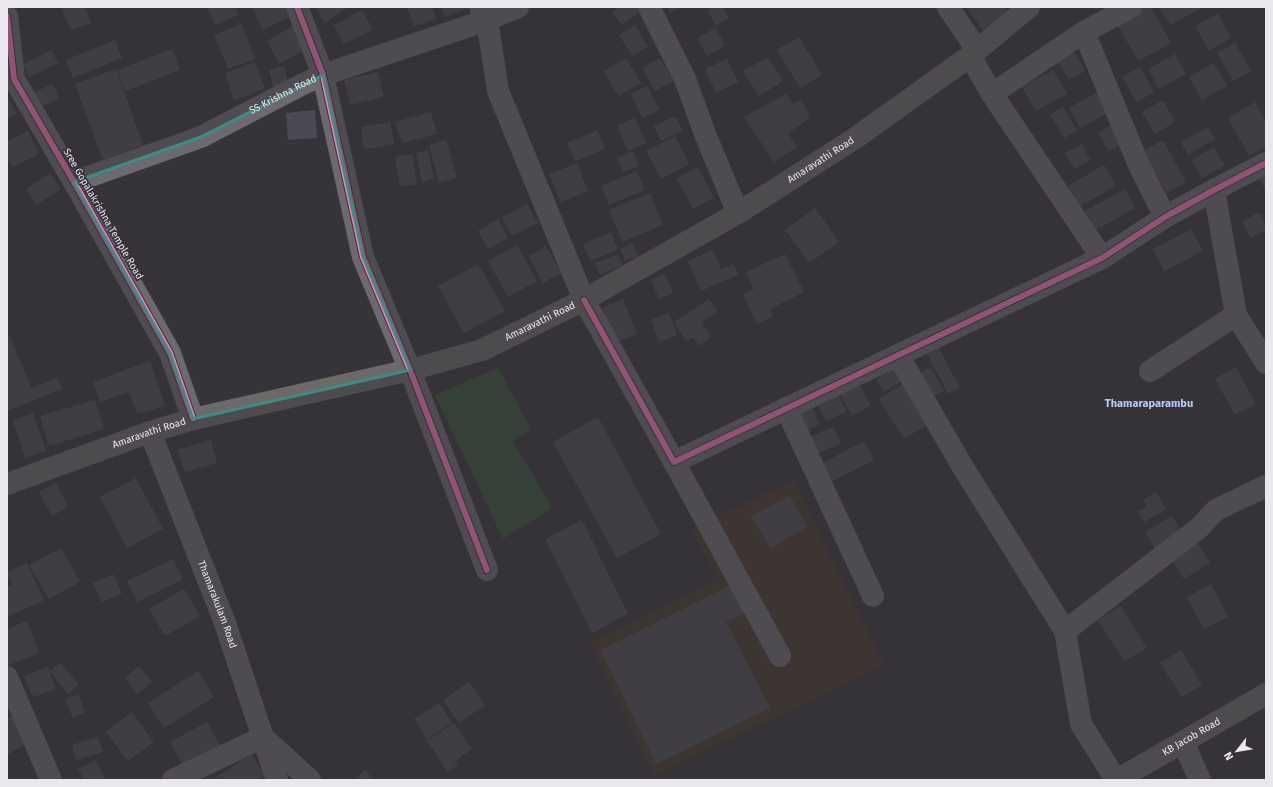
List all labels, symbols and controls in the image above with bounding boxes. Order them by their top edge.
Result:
street label: SS Krishna Road [247,73,318,117]
street label: Amaravathi Road [785,134,856,186]
street label: Sree Gopalakrishna Temple Road [61,146,145,282]
street label: Amaravathi Road [503,299,577,344]
district label: Thamaraparambu [1105,397,1193,410]
street label: Amaravathi Road [111,415,187,451]
street label: Thamarakulam Road [195,559,239,650]
street label: KB Jacob Road [1160,715,1223,759]
north arrow [1217,731,1257,771]
text: N [1221,749,1236,762]

